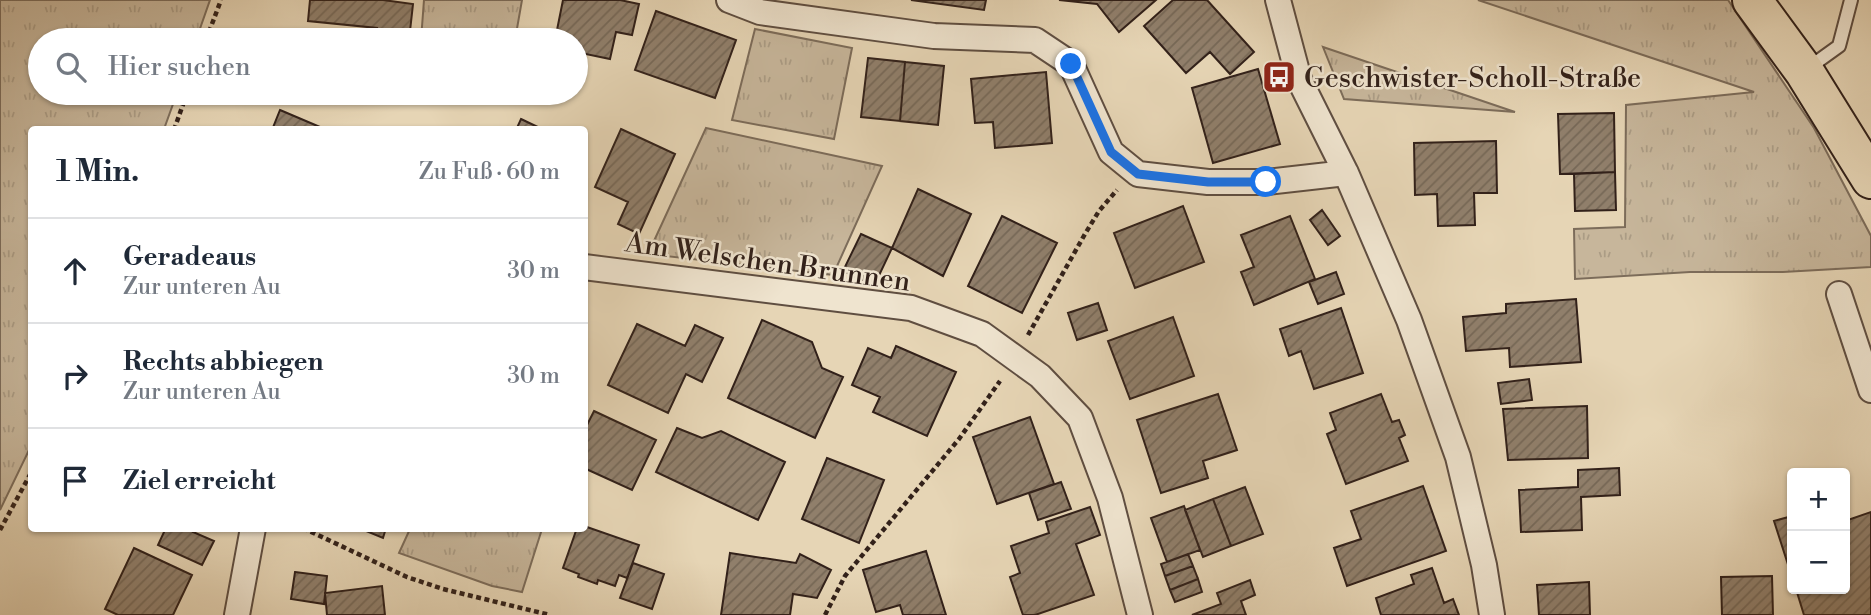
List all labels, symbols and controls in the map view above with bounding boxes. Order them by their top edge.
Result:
search box [28,28,588,105]
icon: search [52,48,90,86]
route end [1055,48,1086,79]
text: Hier suchen [108,51,250,83]
bus stop icon: Geschwister-Scholl-Straße [1260,58,1298,96]
place label: Geschwister-Scholl-Straße [1304,61,1641,96]
text: 1 Min. [56,153,139,191]
text: Zu Fuß · 60 m [419,158,560,186]
route start [1250,166,1281,197]
street label: Am Welschen Brunnen [622,225,913,300]
text: Geradeaus [123,241,256,273]
icon: ahead [56,252,94,290]
text: 30 m [507,257,560,285]
text: Zur unteren Au [123,273,281,301]
text: Rechts abbiegen [123,346,323,378]
icon: right [56,357,94,395]
text: 30 m [507,362,560,390]
text: Zur unteren Au [123,378,281,406]
icon: arrive [56,462,94,500]
text: Ziel erreicht [123,465,275,497]
map controls [1787,468,1850,594]
button: + [1787,468,1850,531]
button: − [1787,531,1850,594]

